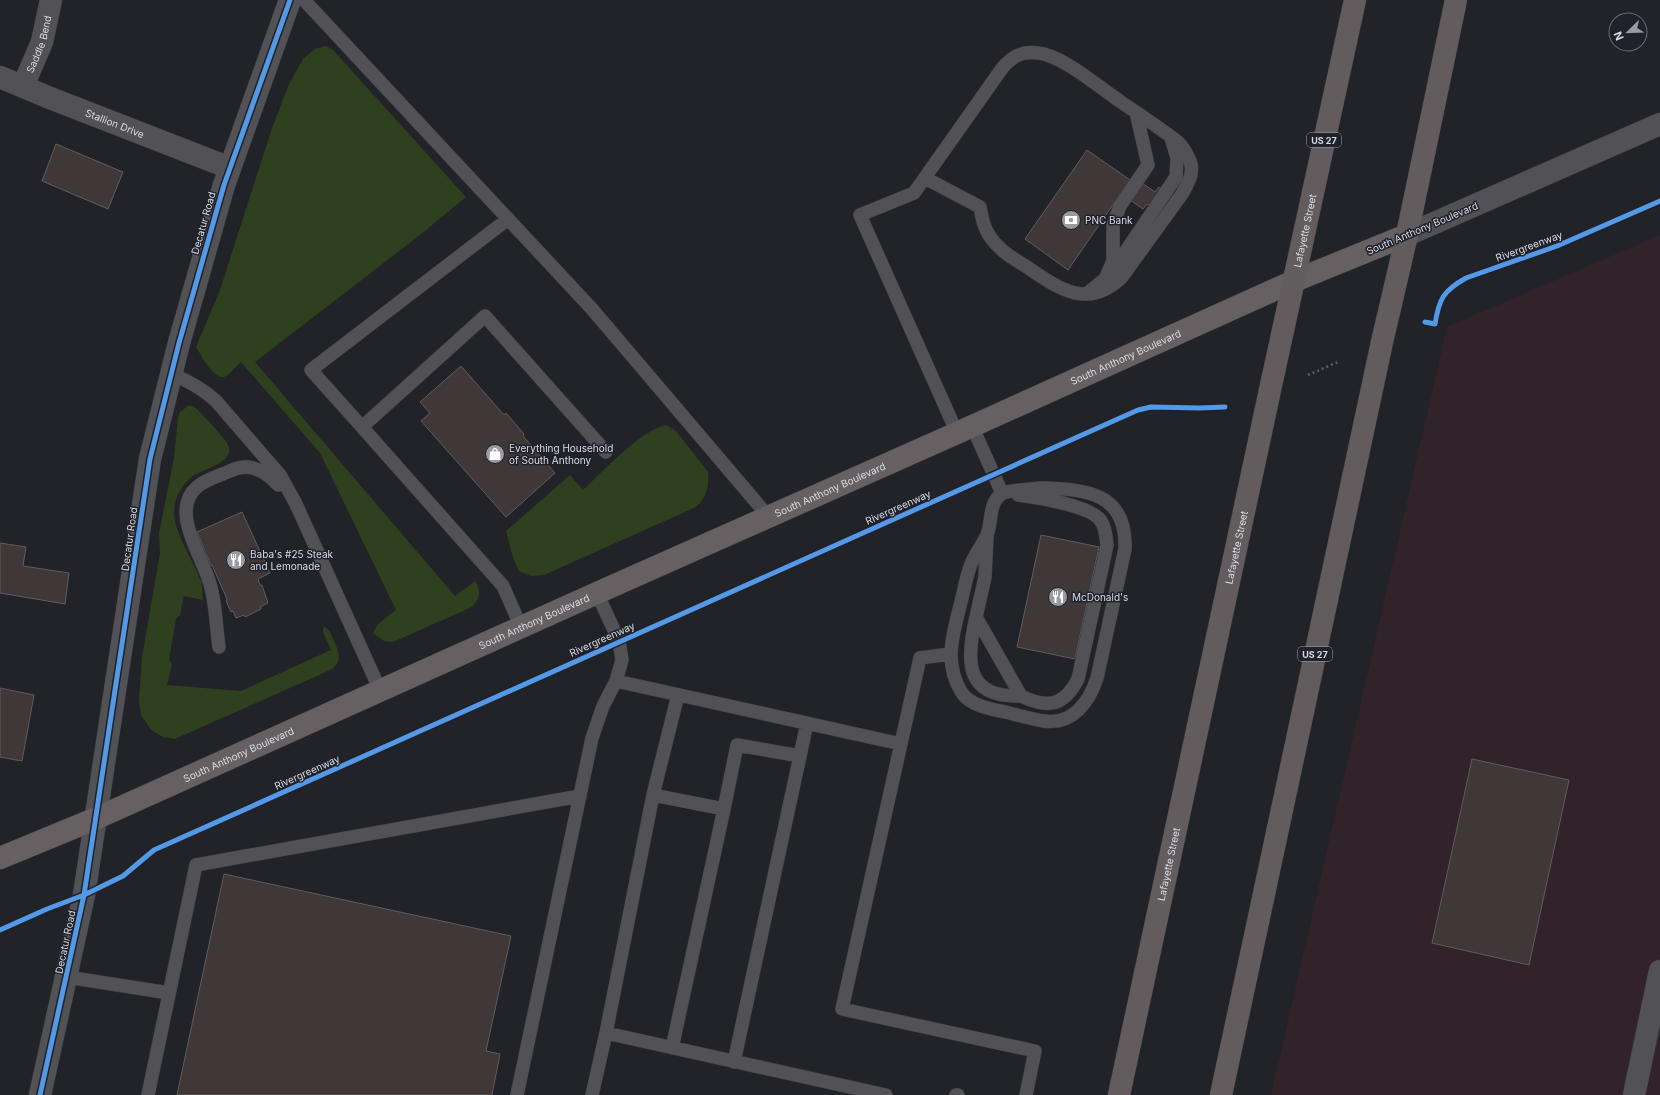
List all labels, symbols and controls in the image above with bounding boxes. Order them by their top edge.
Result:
north arrow [1608,12,1648,52]
street label: Saddle Bend [23,14,54,75]
text: N [1611,29,1627,43]
street label: Stallion Drive [84,106,146,140]
road number: US 27 [1307,133,1341,147]
street label: Decatur Road [188,190,218,256]
street label: Lafayette Street [1291,192,1319,269]
street label: South Anthony Boulevard [1364,199,1480,257]
bank icon: PNC Bank [1060,209,1082,231]
place label: PNC Bank [1085,214,1133,226]
street label: Rivergreenway [1494,228,1564,264]
street label: South Anthony Boulevard [1068,327,1183,387]
place label: Everything Household of South Anthony [509,442,613,466]
shop icon: Everything Household of South Anthony [484,443,506,465]
street label: South Anthony Boulevard [773,460,887,519]
street label: Rivergreenway [863,487,933,527]
street label: Decatur Road [119,506,139,572]
street label: Lafayette Street [1223,509,1250,585]
place label: Baba's #25 Steak and Lemonade [250,548,334,572]
restaurant icon: Baba's #25 Steak and Lemonade [225,549,247,571]
restaurant icon: McDonald's [1047,586,1069,608]
street label: South Anthony Boulevard [477,591,591,652]
place label: McDonald's [1072,591,1128,603]
street label: Rivergreenway [567,619,637,659]
road number: US 27 [1298,647,1332,661]
street label: South Anthony Boulevard [181,724,296,784]
street label: Rivergreenway [272,752,342,792]
street label: Lafayette Street [1155,826,1182,902]
street label: Decatur Road [52,909,78,975]

